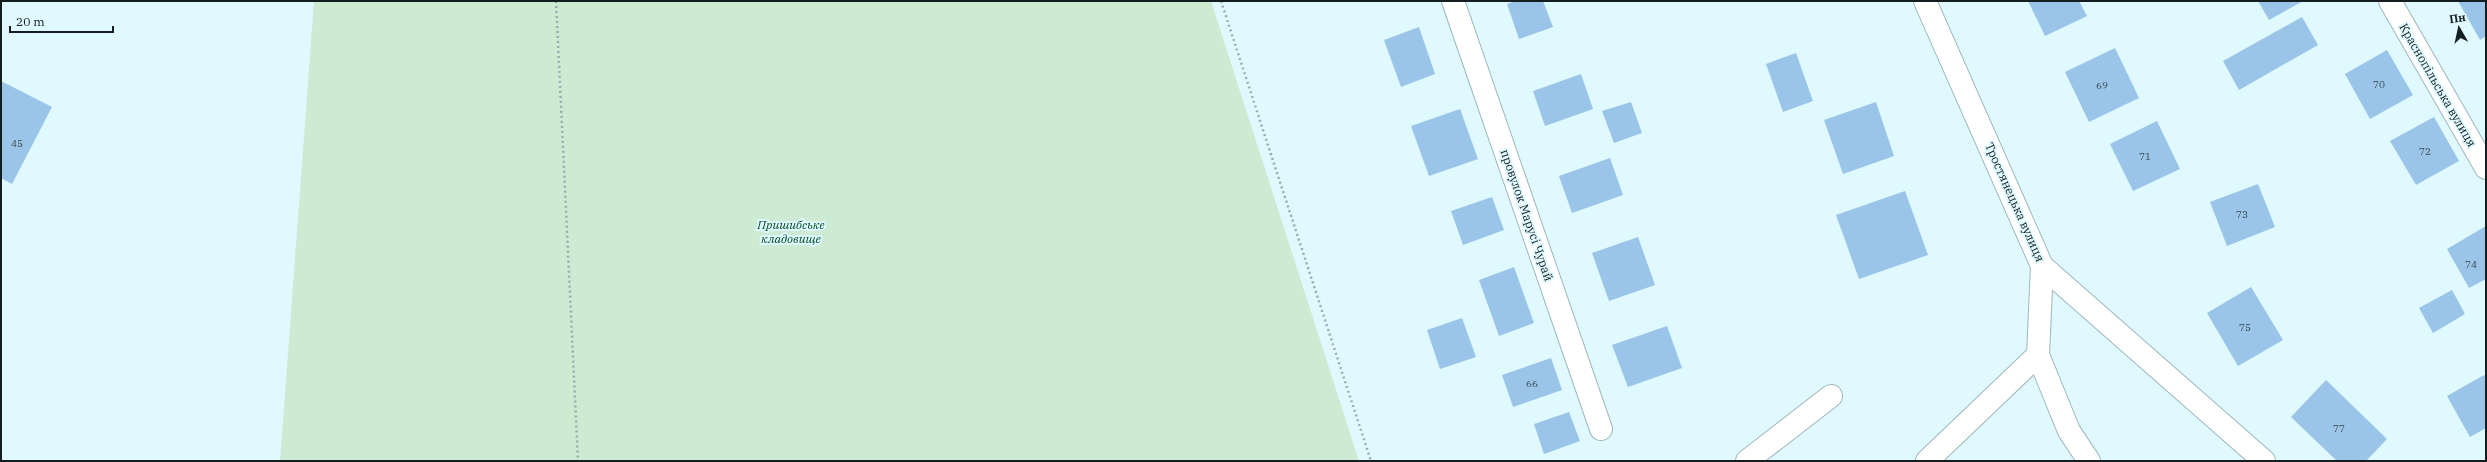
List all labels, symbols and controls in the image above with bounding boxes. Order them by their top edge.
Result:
scale bar [10,8,113,34]
north arrow [2439,8,2479,48]
text: Пн [2448,10,2467,26]
text: 20 m [16,14,45,29]
street label: Краснопільська вулиця [2396,21,2480,150]
house number: 70 [2373,78,2385,91]
house number: 69 [2096,79,2108,92]
house number: 45 [11,137,23,150]
street label: Тростянецька вулиця [1982,140,2048,264]
house number: 72 [2419,145,2431,158]
street label: провулок Марусі Чурай [1497,147,1557,283]
house number: 71 [2139,150,2151,163]
house number: 73 [2236,208,2248,221]
park label: Пришибське кладовище [756,217,825,246]
house number: 74 [2465,258,2477,271]
house number: 75 [2239,321,2251,334]
house number: 66 [1526,377,1538,390]
house number: 77 [2333,422,2345,435]

